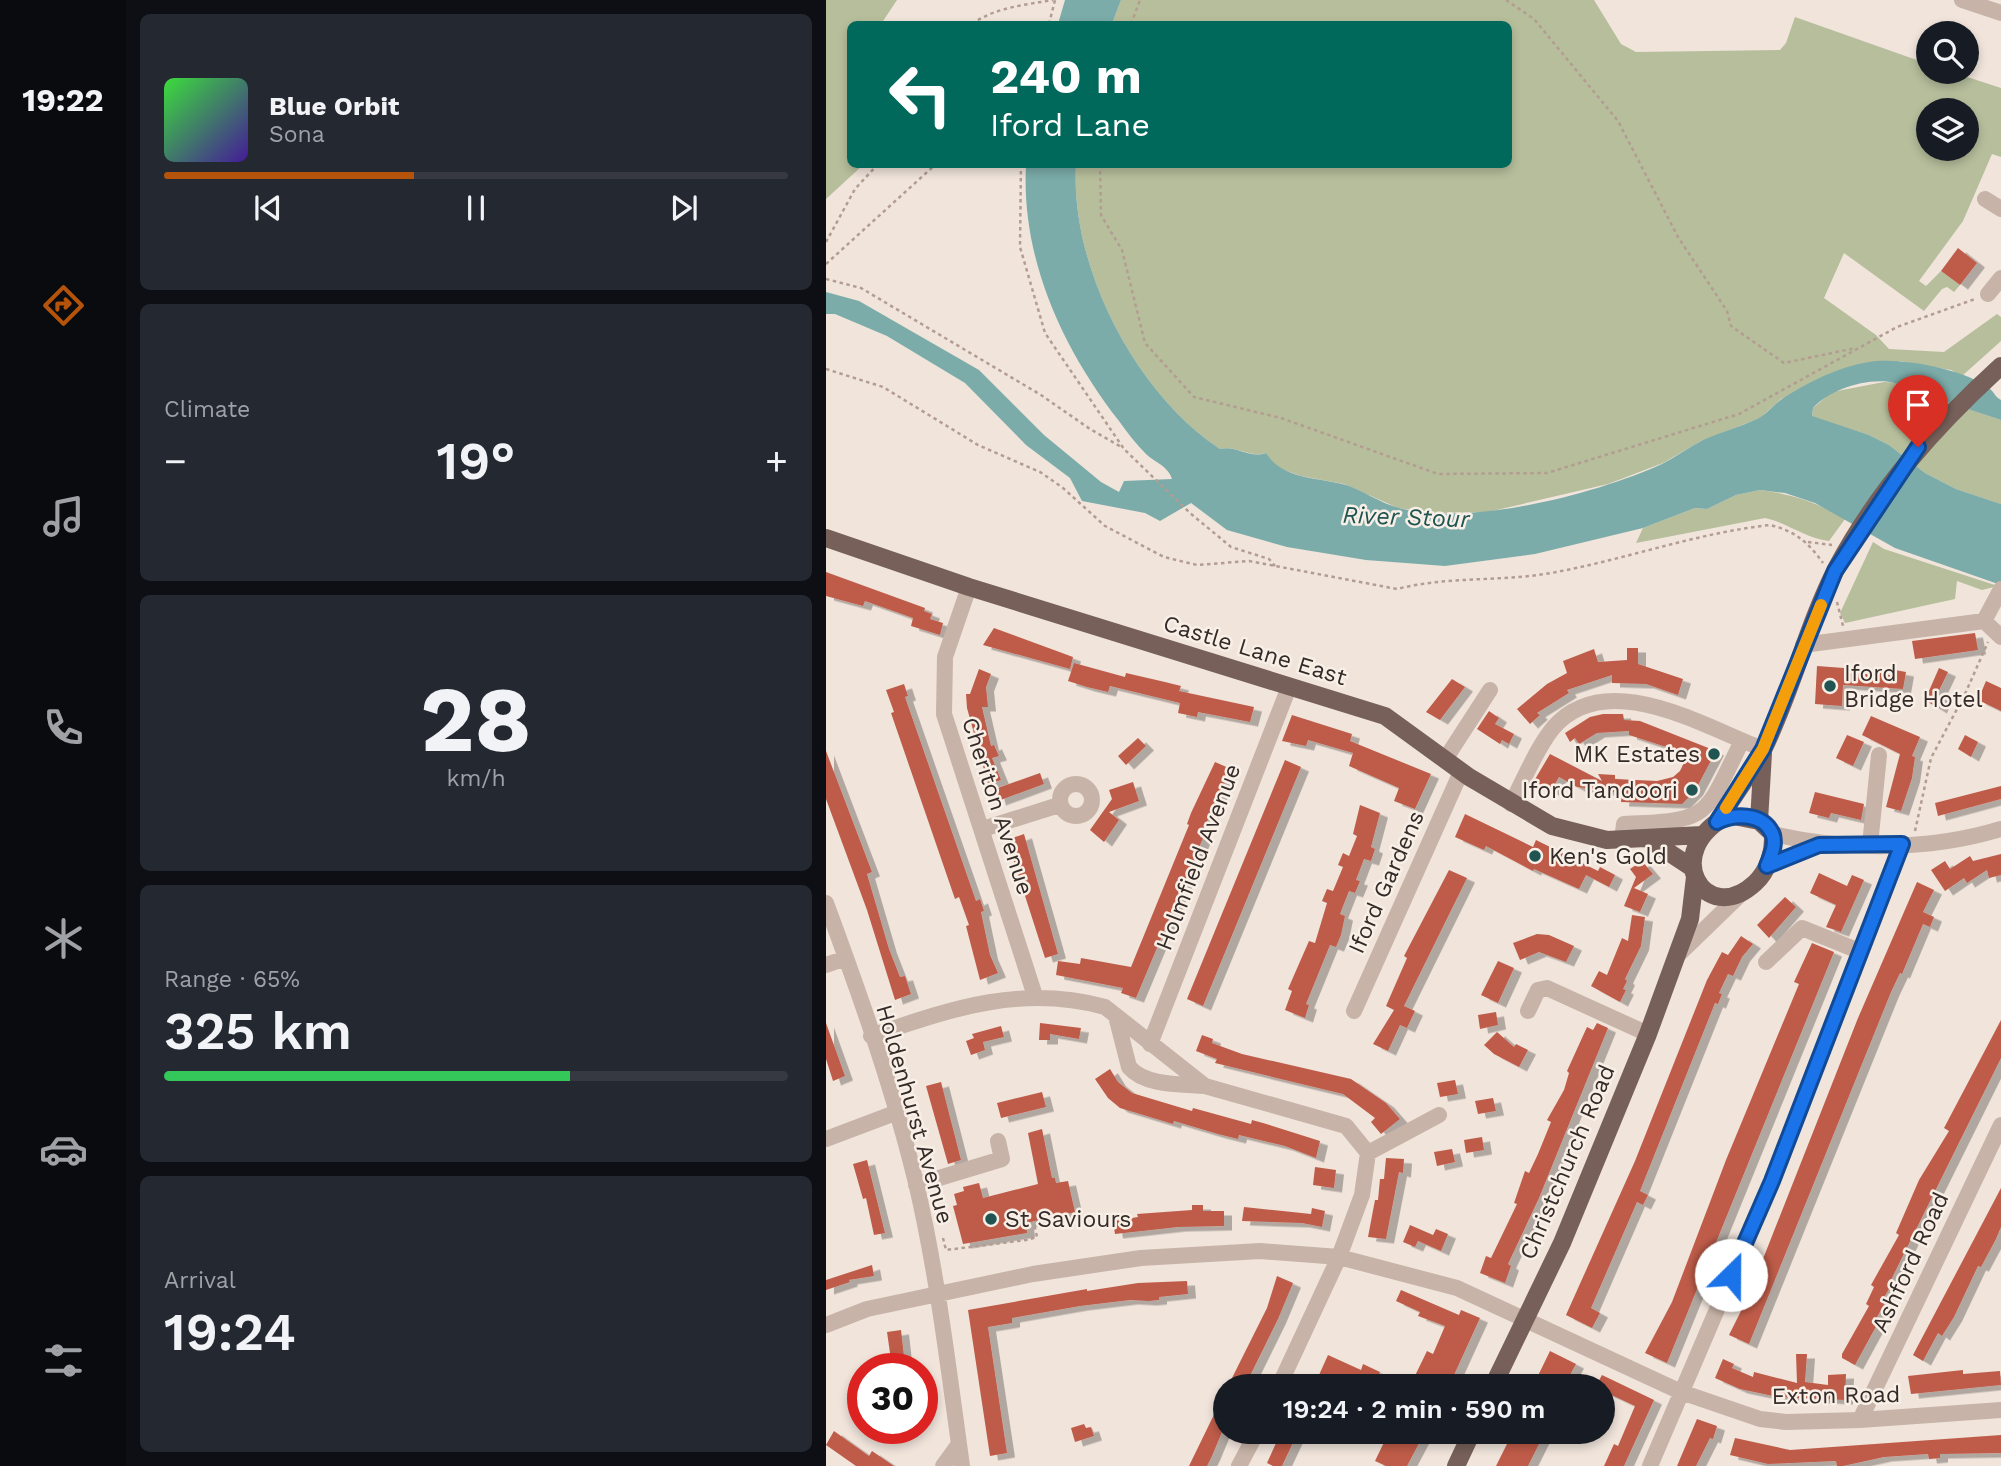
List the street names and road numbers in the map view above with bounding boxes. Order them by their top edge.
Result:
street label: Castle Lane East [1160,610,1350,691]
street label: Cheriton Avenue [956,714,1039,898]
street label: Holmfield Avenue [1150,760,1246,954]
street label: Iford Gardens [1343,807,1430,958]
street label: Holdenhurst Avenue [870,1001,959,1227]
street label: Christchurch Road [1514,1061,1621,1264]
street label: Ashford Road [1866,1188,1955,1336]
street label: Exton Road [1771,1381,1901,1410]

